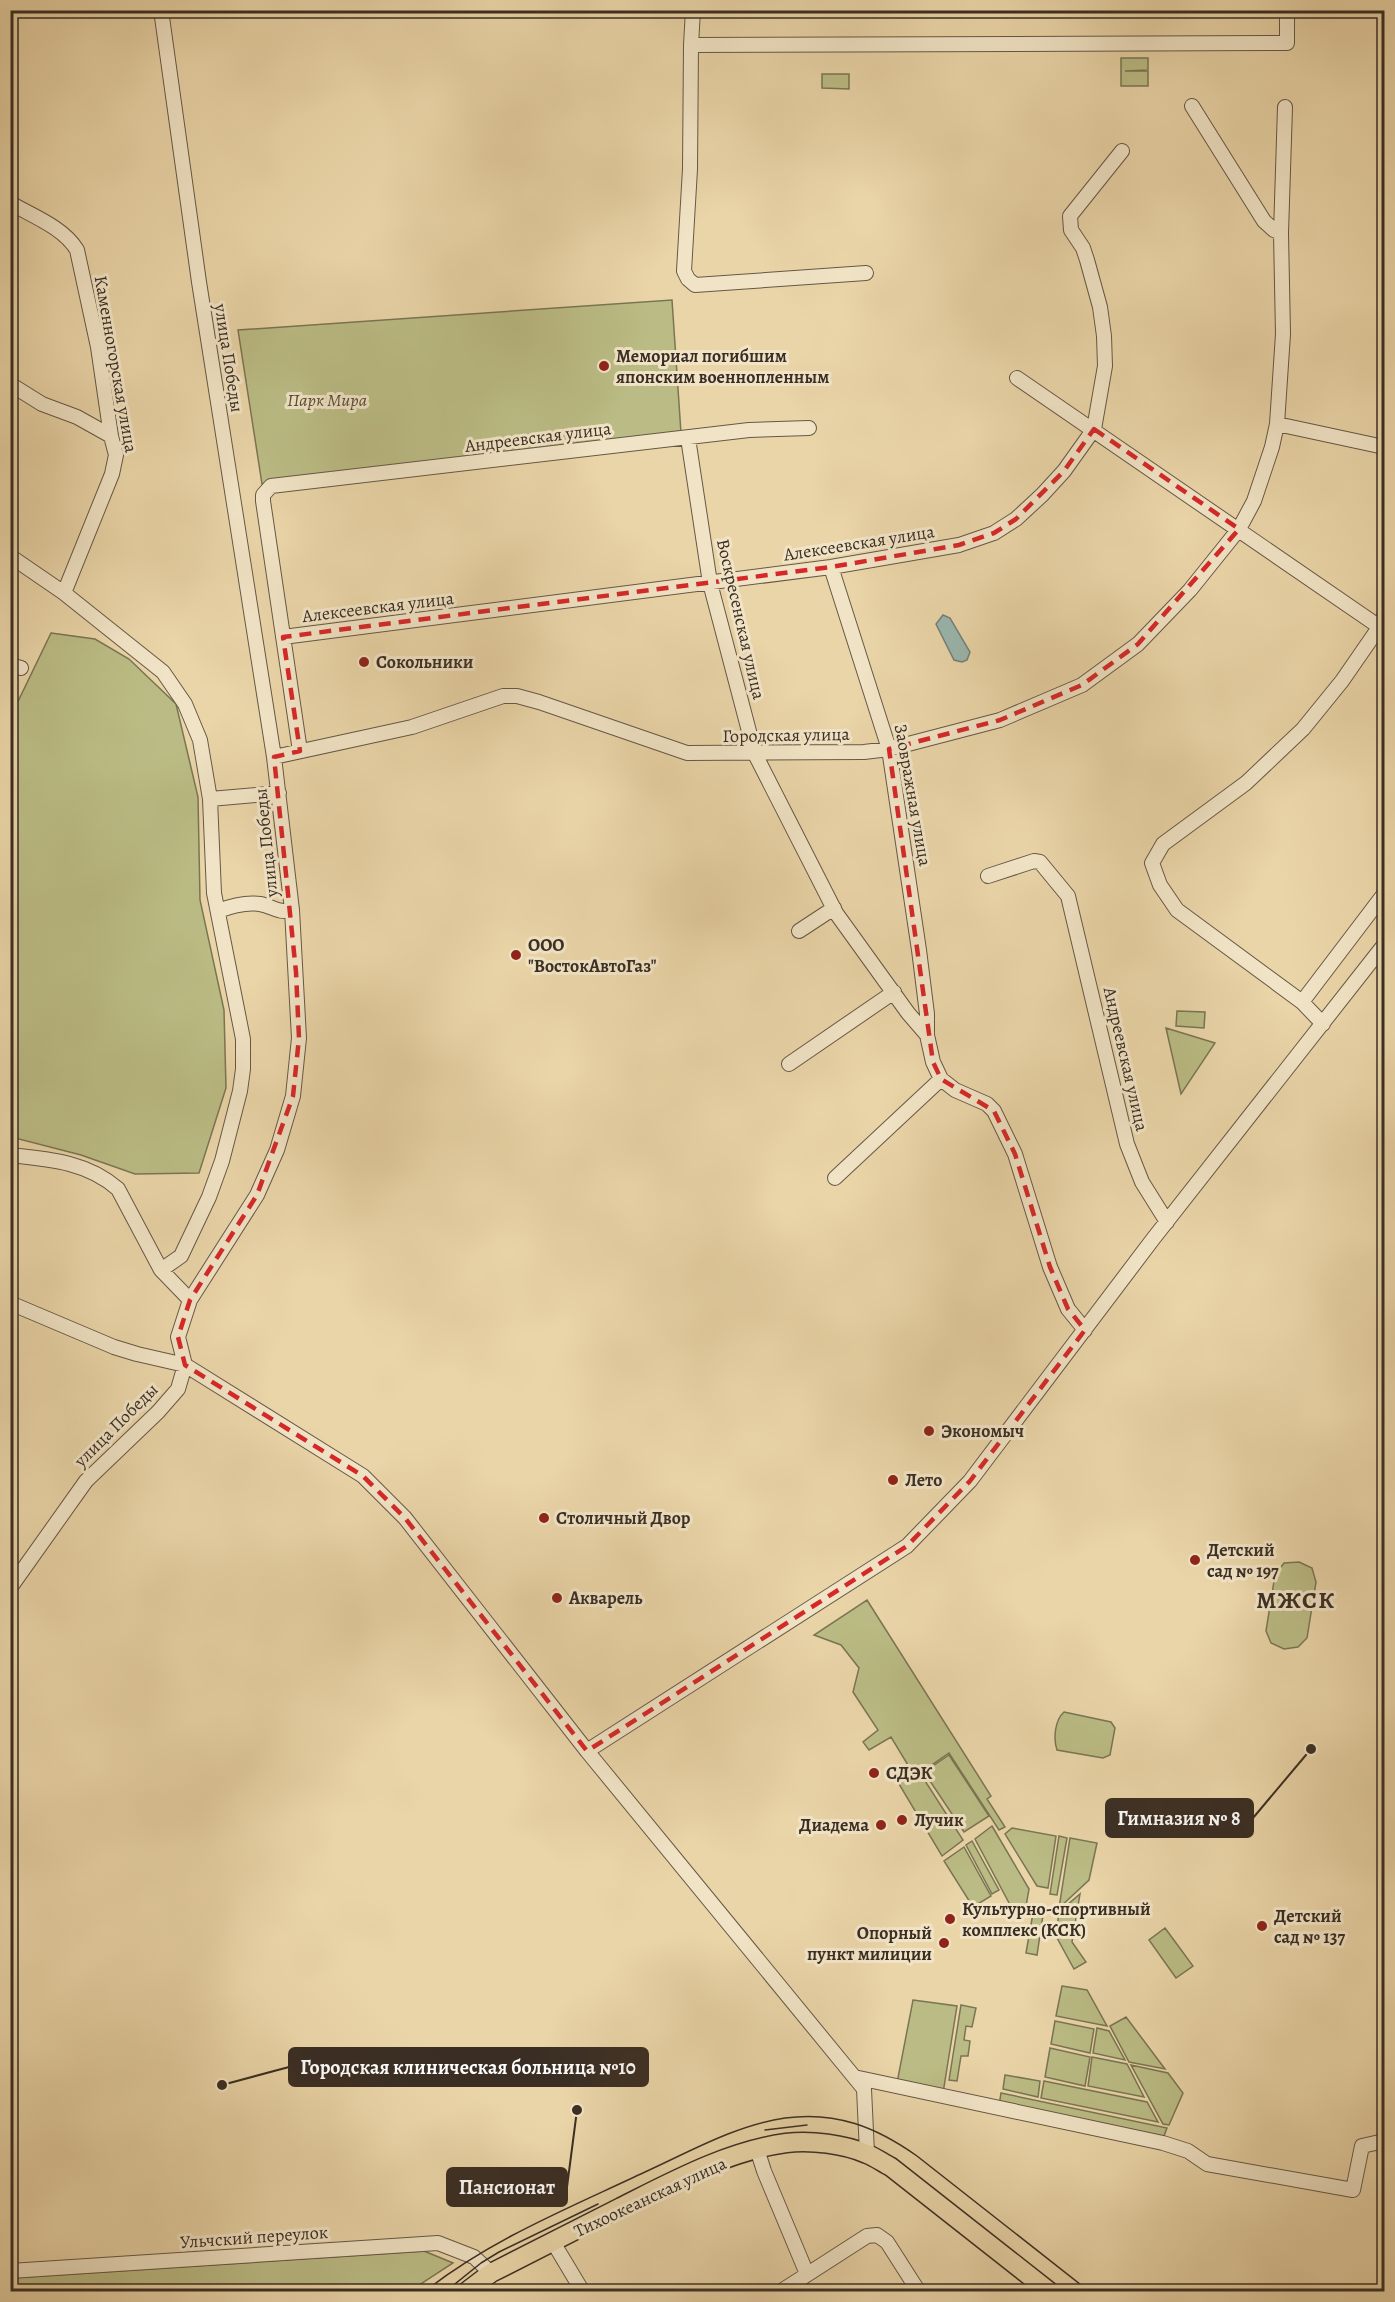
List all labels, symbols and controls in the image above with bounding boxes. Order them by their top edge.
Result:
street label: Каменногорская улица [89,274,144,455]
street label: улица Победы [208,301,249,414]
place label: Мемориал погибшим японским военнопленным [616,344,829,389]
marker: Мемориал погибшим японским военнопленным [597,359,611,373]
park label: Парк Мира [287,388,367,412]
street label: Андреевская улица [462,416,613,458]
street label: Алексеевская улица [781,519,937,567]
street label: Воскресенская улица [711,536,771,702]
street label: Алексеевская улица [300,586,456,628]
place label: Сокольники [376,650,474,674]
marker: Сокольники [357,655,371,669]
street label: Городская улица [722,722,851,748]
street label: Заовражная улица [889,722,937,869]
street label: улица Победы [248,787,284,900]
place label: ООО "ВостокАвтоГаз" [528,933,657,978]
marker: ООО "ВостокАвтоГаз" [509,948,523,962]
street label: Андреевская улица [1098,984,1154,1134]
street label: улица Победы [68,1378,163,1473]
place label: Экономыч [941,1419,1024,1443]
marker: Экономыч [922,1424,936,1438]
place label: Лето [905,1468,942,1492]
marker: Лето [886,1473,900,1487]
place label: Столичный Двор [556,1506,691,1530]
marker: Столичный Двор [537,1511,551,1525]
place label: Детский сад № 197 [1207,1538,1279,1583]
marker: Детский сад № 197 [1188,1553,1202,1567]
district label: МЖСК [1256,1584,1336,1616]
place label: Акварель [568,1586,643,1610]
marker: Акварель [550,1591,564,1605]
place label: СДЭК [886,1761,933,1785]
marker: СДЭК [867,1766,881,1780]
callout: Гимназия № 8 [1106,1799,1253,1837]
text: Гимназия № 8 [1117,1805,1241,1832]
place label: Лучик [914,1808,964,1832]
place label: Диадема [799,1813,869,1837]
marker: Лучик [895,1813,909,1827]
marker: Диадема [874,1818,888,1832]
place label: Культурно-спортивный комплекс (КСК) [962,1897,1151,1942]
place label: Детский сад № 137 [1274,1904,1345,1949]
marker: Культурно-спортивный комплекс (КСК) [943,1912,957,1926]
marker: Детский сад № 137 [1255,1919,1269,1933]
place label: Опорный пункт милиции [807,1921,932,1966]
marker: Опорный пункт милиции [937,1936,951,1950]
callout: Городская клиническая больница №10 [289,2048,648,2086]
text: Городская клиническая больница №10 [300,2054,636,2081]
street label: Тихоокеанская улица [570,2151,731,2243]
callout: Пансионат [447,2168,567,2206]
text: Пансионат [459,2174,555,2201]
street label: Ульчский переулок [179,2220,329,2254]

